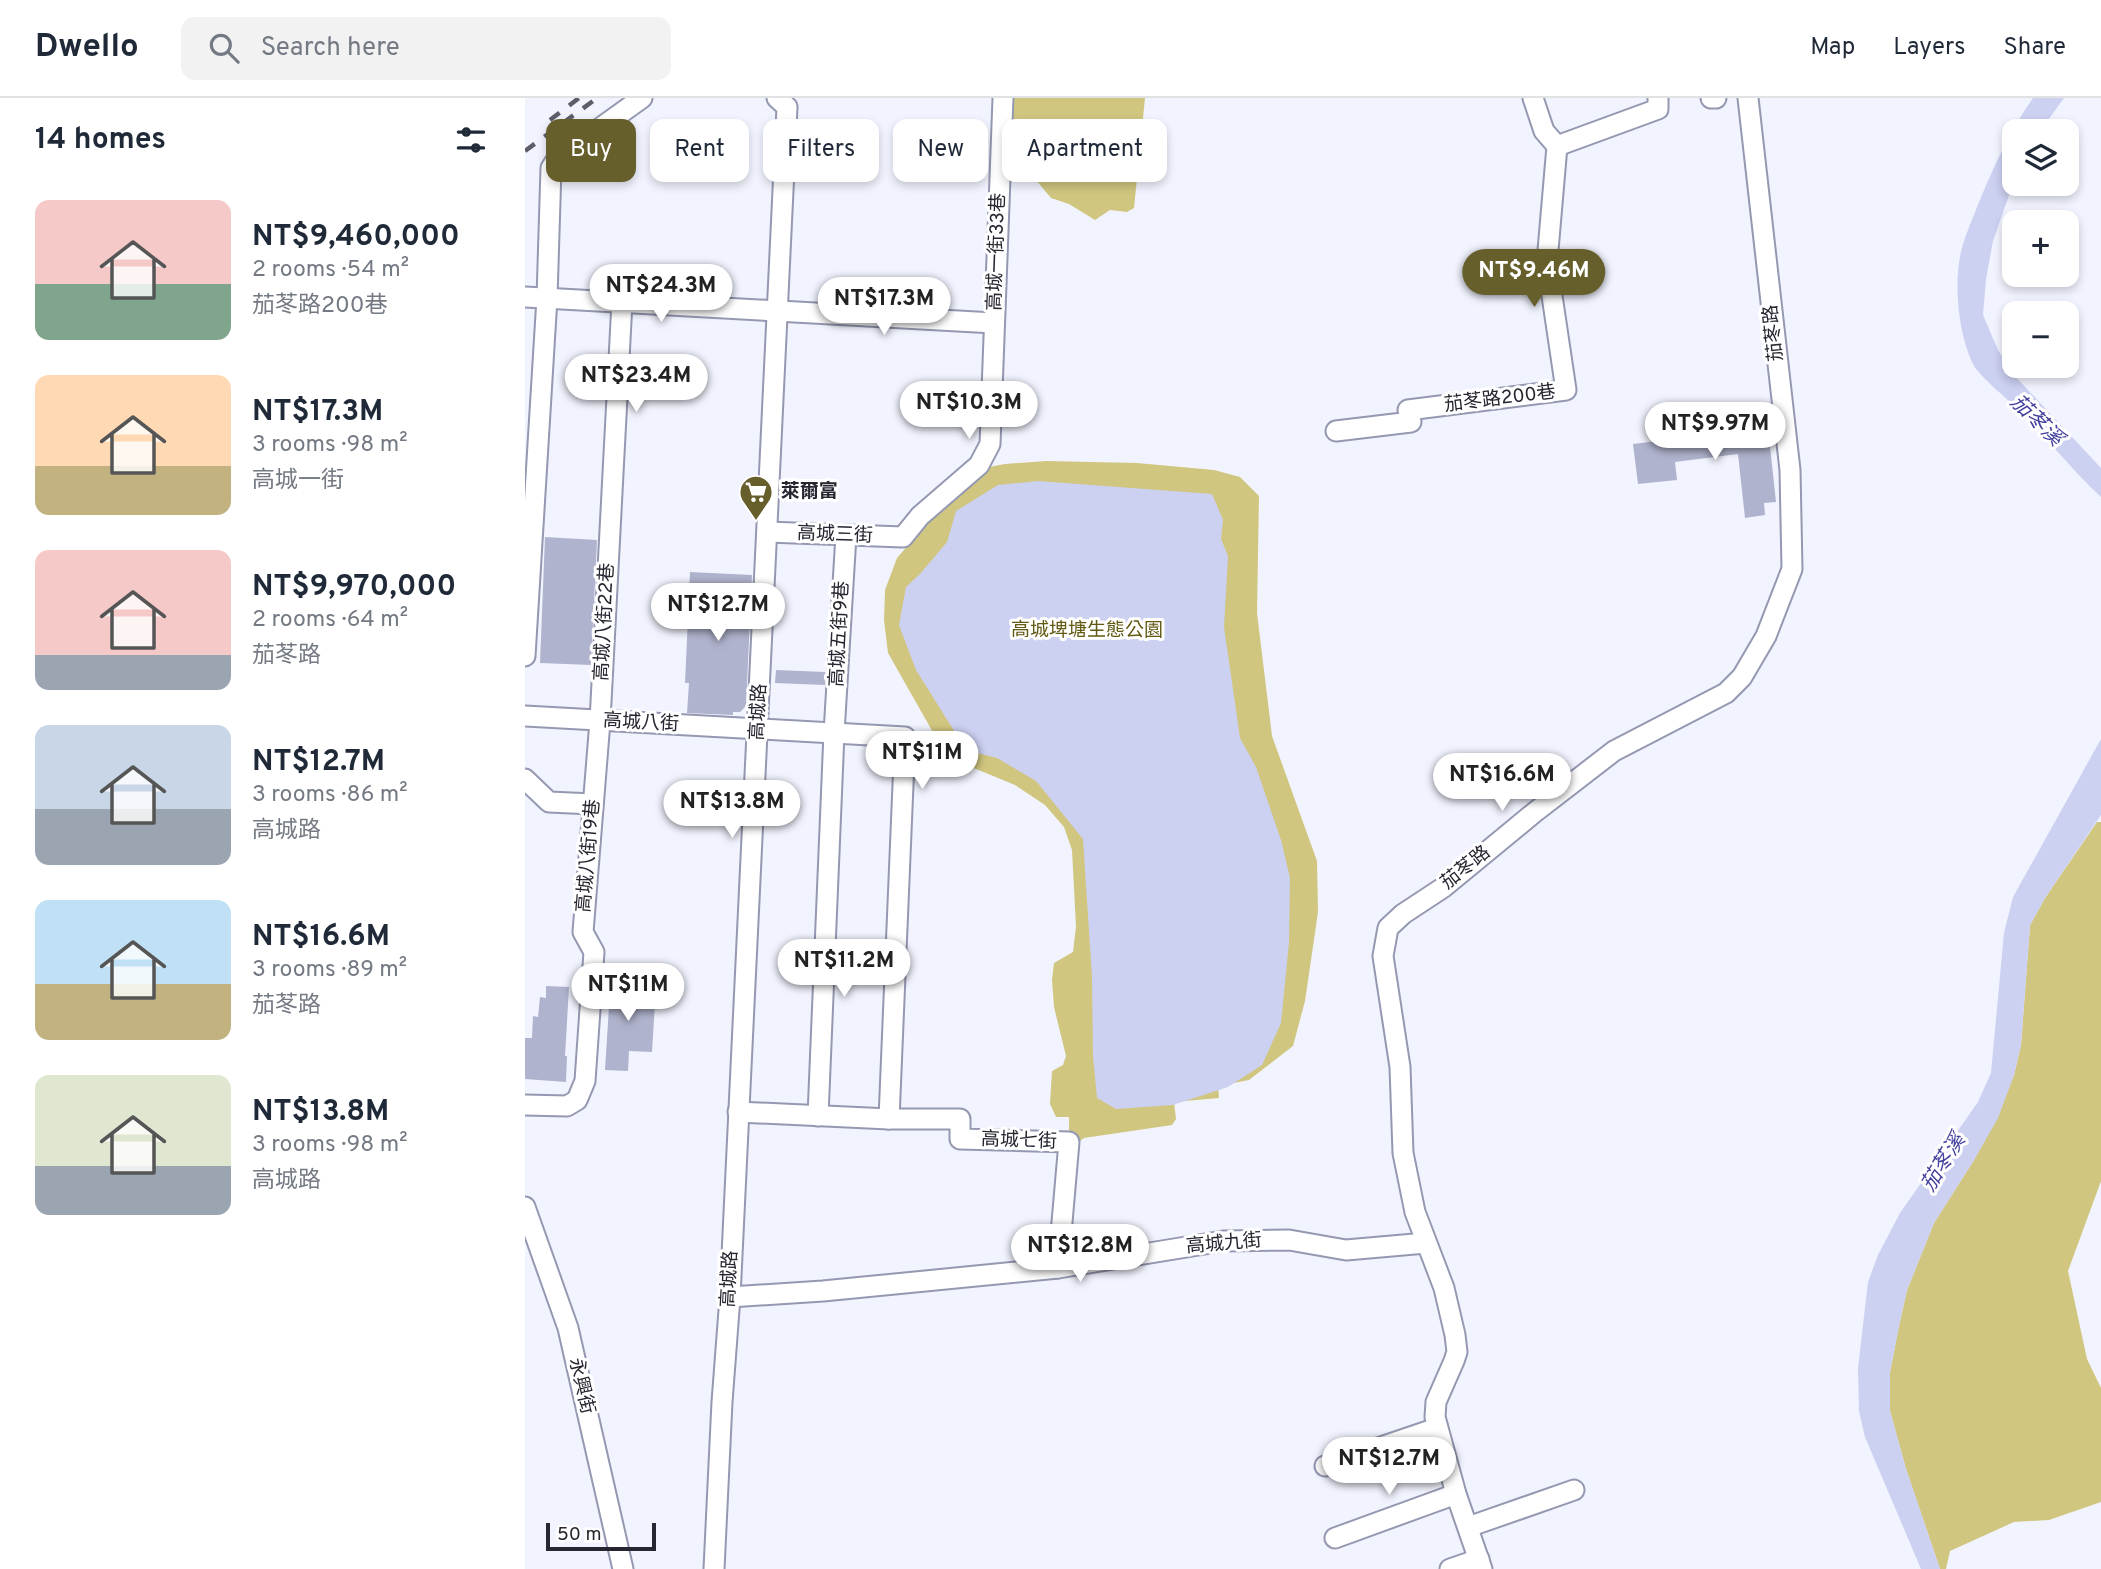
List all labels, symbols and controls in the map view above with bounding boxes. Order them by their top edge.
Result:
search box [181,17,671,80]
text: Dwello [35,27,139,69]
icon: search [205,29,243,67]
text: Search here [261,32,400,65]
text: Map [1810,33,1855,63]
text: Layers [1893,33,1965,63]
text: Share [2003,33,2066,63]
chip: Buy [546,119,636,182]
chip: Rent [650,119,749,182]
chip: Filters [763,119,879,182]
chip: New [893,119,988,182]
chip: Apartment [1002,119,1167,182]
map controls [2002,119,2079,378]
button: layers [2002,119,2079,196]
icon: filters [452,121,490,159]
text: 14 homes [35,122,166,159]
street label: 高城一街33巷 [983,193,1011,311]
button: + [2002,210,2079,287]
text: NT$9,460,000 [252,219,460,256]
icon: home [91,228,175,312]
pin: NT$9.46M [1462,250,1606,309]
text: 2 rooms · 54 m² [252,256,409,285]
text: NT$9.46M [1478,257,1590,286]
pin: NT$24.3M [589,264,733,324]
text: NT$24.3M [606,272,716,301]
pin: NT$17.3M [812,278,956,337]
text: NT$17.3M [834,285,934,314]
text: 茄苳路200巷 [252,292,387,321]
button: − [2002,301,2079,378]
street label: 茄苳路 [1759,303,1789,363]
pin: NT$23.4M [564,354,708,414]
text: NT$23.4M [581,362,691,391]
street label: 茄苳路200巷 [1443,380,1557,418]
pin: NT$10.3M [897,382,1041,441]
text: NT$10.3M [916,389,1022,418]
water label: 茄苳溪 [2004,389,2070,455]
text: NT$17.3M [252,394,383,431]
pin: NT$9.97M [1643,402,1787,462]
icon: home [91,403,175,487]
text: NT$9.97M [1661,410,1769,439]
text: 3 rooms · 98 m² [252,431,408,460]
text: 高城一街 [252,467,344,496]
supermarket icon: 萊爾富 [737,473,775,522]
place label: 萊爾富 [781,480,838,504]
street label: 高城三街 [797,522,873,548]
street label: 高城八街22巷 [590,562,620,682]
text: NT$9,970,000 [252,569,456,606]
icon: home [91,578,175,662]
street label: 高城五街9巷 [825,580,855,688]
pin: NT$12.7M [646,584,790,643]
text: NT$12.7M [667,591,769,620]
text: 2 rooms · 64 m² [252,606,408,635]
park label: 高城埤塘生態公園 [1011,619,1163,643]
text: 茄苳路 [252,642,321,671]
street label: 高城路 [746,683,772,741]
street label: 高城八街 [602,709,680,737]
pin: NT$11M [865,732,979,791]
text: NT$11M [881,739,963,768]
text: NT$12.7M [252,744,385,781]
icon: home [91,753,175,837]
pin: NT$16.6M [1430,754,1574,813]
text: NT$16.6M [1449,761,1555,790]
pin: NT$13.8M [660,780,804,840]
text: 3 rooms · 86 m² [252,781,408,810]
text: NT$13.8M [679,788,785,817]
street label: 高城八街19巷 [572,798,606,914]
text: 高城路 [252,817,321,846]
street label: 茄苳路 [1436,841,1496,895]
text: NT$16.6M [252,919,390,956]
icon: home [91,928,175,1012]
pin: NT$11.2M [772,940,916,999]
text: NT$11.2M [794,947,894,976]
text: 3 rooms · 89 m² [252,956,407,985]
pin: NT$11M [571,964,685,1023]
text: NT$11M [587,971,669,1000]
text: 茄苳路 [252,992,321,1021]
text: NT$13.8M [252,1094,389,1131]
icon: home [91,1103,175,1187]
water label: 茄苳溪 [1916,1127,1974,1197]
street label: 高城七街 [981,1128,1057,1154]
text: 3 rooms · 98 m² [252,1131,408,1160]
text: 高城路 [252,1167,321,1196]
pin: NT$12.8M [1008,1224,1152,1284]
street label: 高城九街 [1185,1229,1263,1259]
text: NT$12.8M [1027,1232,1133,1261]
street label: 高城路 [717,1250,743,1308]
street label: 永興街 [563,1356,599,1416]
pin: NT$12.7M [1317,1438,1461,1497]
text: NT$12.7M [1338,1445,1440,1474]
scale bar [546,1520,656,1552]
text: 50 m [557,1523,602,1547]

